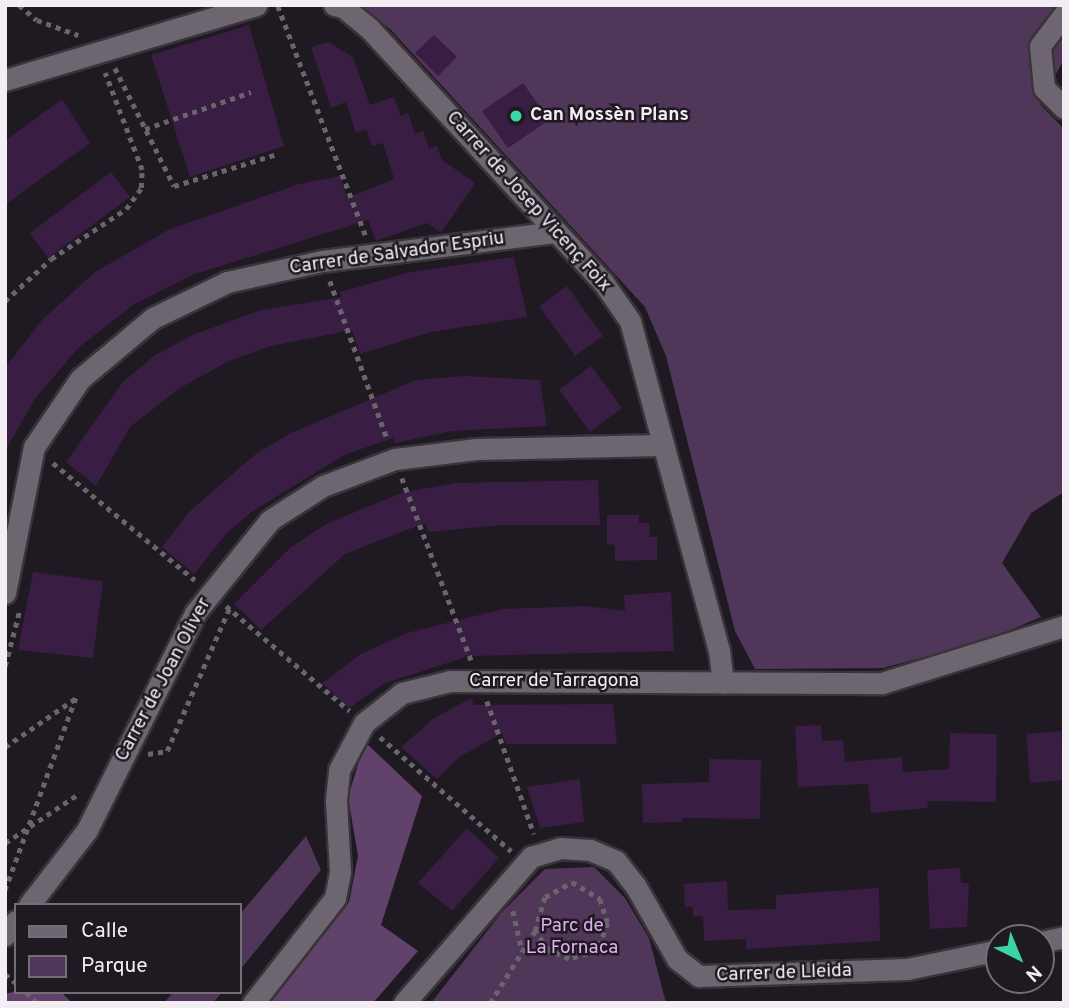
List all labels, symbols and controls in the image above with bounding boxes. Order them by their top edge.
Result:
place label: Can Mossèn Plans [530,105,689,127]
street label: Carrer de Josep Vicenç Foix [441,107,615,297]
marker: Can Mossèn Plans [508,108,524,124]
street label: Carrer de Salvador Espriu [288,228,506,280]
street label: Carrer de Joan Oliver [111,594,217,766]
street label: Carrer de Tarragona [469,671,639,693]
legend [14,903,242,994]
park label: Parc de La Fornaca [526,916,618,960]
text: Calle [81,918,128,945]
north arrow [985,924,1055,994]
text: Parque [81,953,148,980]
text: N [1020,959,1046,986]
street label: Carrer de Lleida [716,960,852,988]

